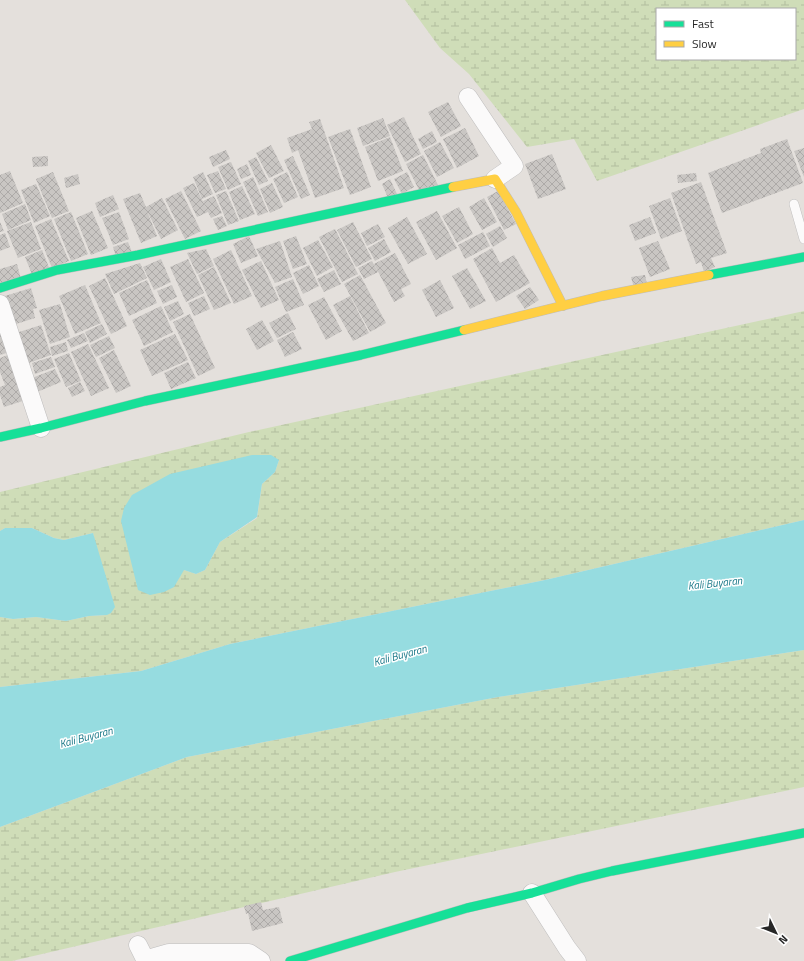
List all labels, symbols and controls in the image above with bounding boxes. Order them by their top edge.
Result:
legend [656,8,796,60]
text: Fast [692,14,715,33]
text: Slow [692,34,717,53]
water label: Kali Buyaran [687,572,743,594]
water label: Kali Buyaran [372,640,429,670]
water label: Kali Buyaran [58,722,115,752]
north arrow [756,913,796,953]
text: N [775,932,792,948]

